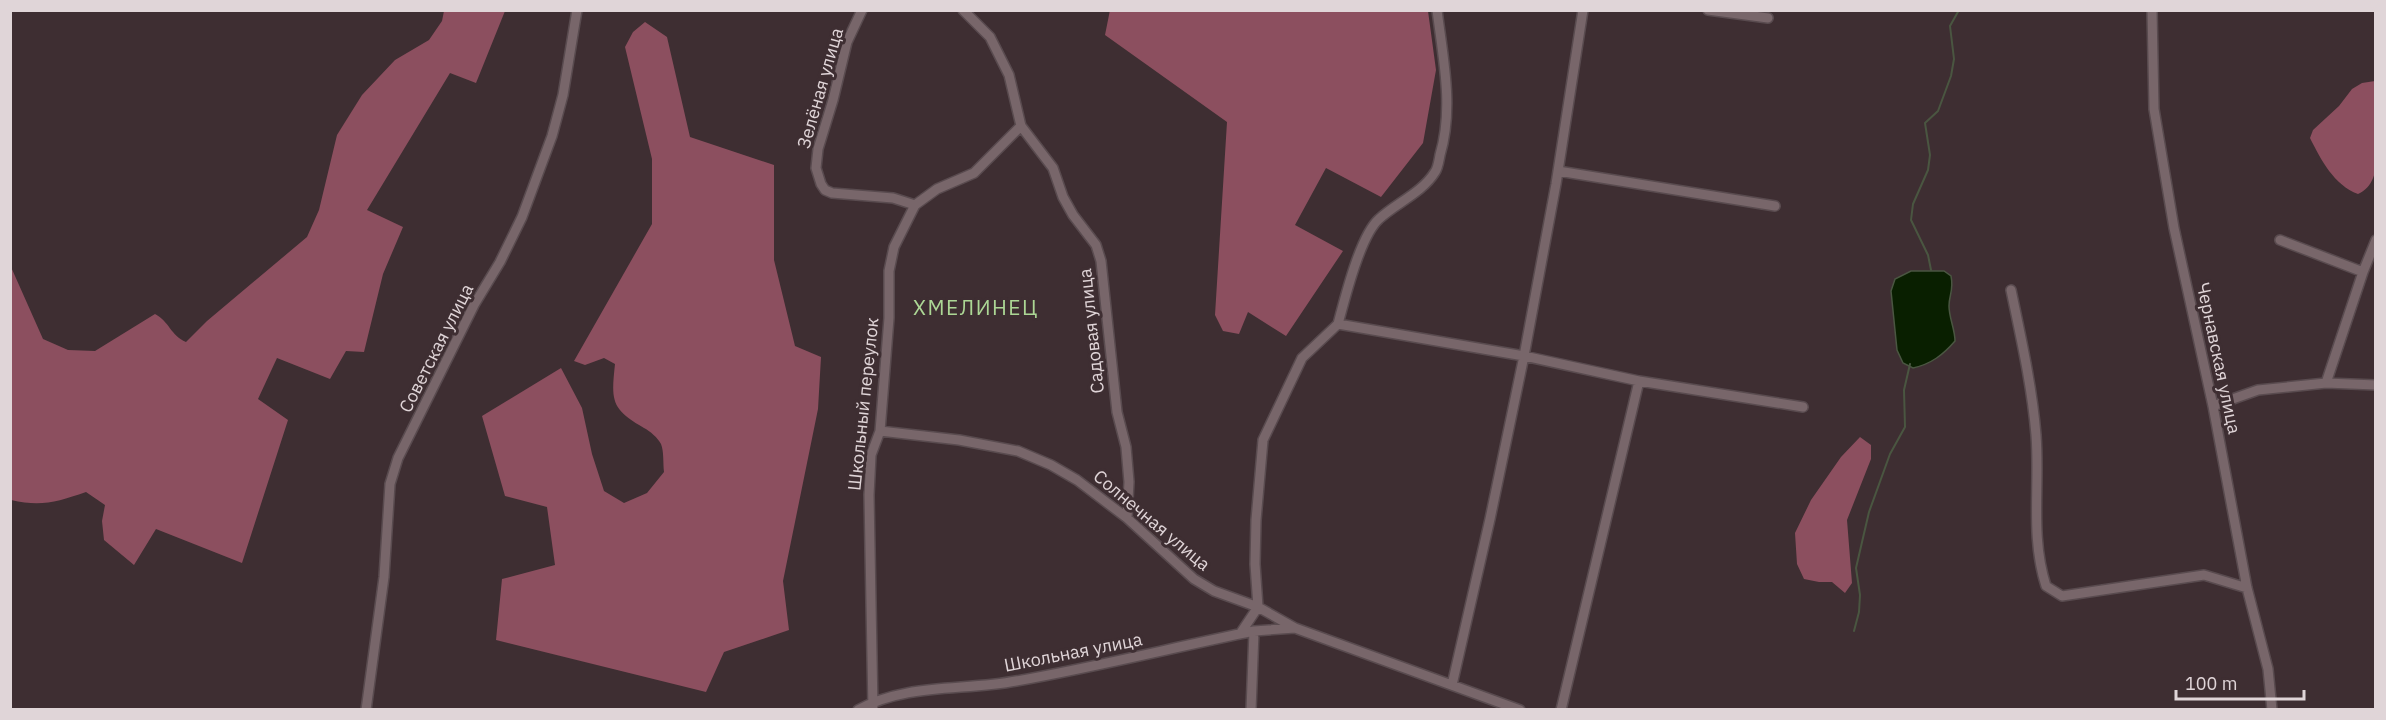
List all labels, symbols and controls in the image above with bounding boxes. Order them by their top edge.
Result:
street label: Зелёная улица [792,25,848,151]
street label: Садовая улица [1073,267,1109,395]
street label: Советская улица [394,279,479,416]
street label: Чернавская улица [2192,280,2246,436]
district label: ХМЕЛИНЕЦ [913,293,1039,321]
street label: Школьный переулок [842,316,884,492]
street label: Солнечная улица [1089,464,1215,576]
street label: Школьная улица [1002,627,1144,677]
scale bar [2176,663,2304,701]
text: 100 m [2185,672,2237,695]

